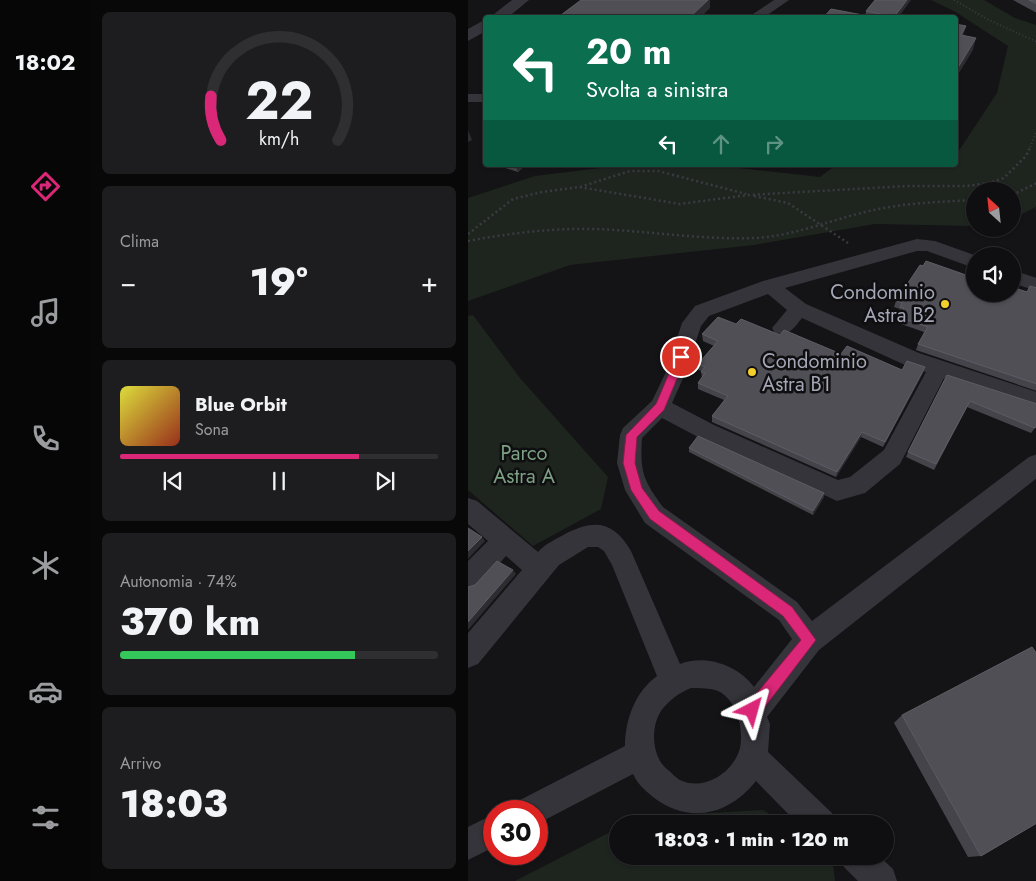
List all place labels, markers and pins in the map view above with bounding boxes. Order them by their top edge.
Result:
place label: Condominio Astra B2 [830,278,935,330]
marker: Condominio Astra B2 [939,298,951,310]
pin [660,336,702,378]
place label: Condominio Astra B1 [762,347,867,399]
marker: Condominio Astra B1 [746,366,758,378]

